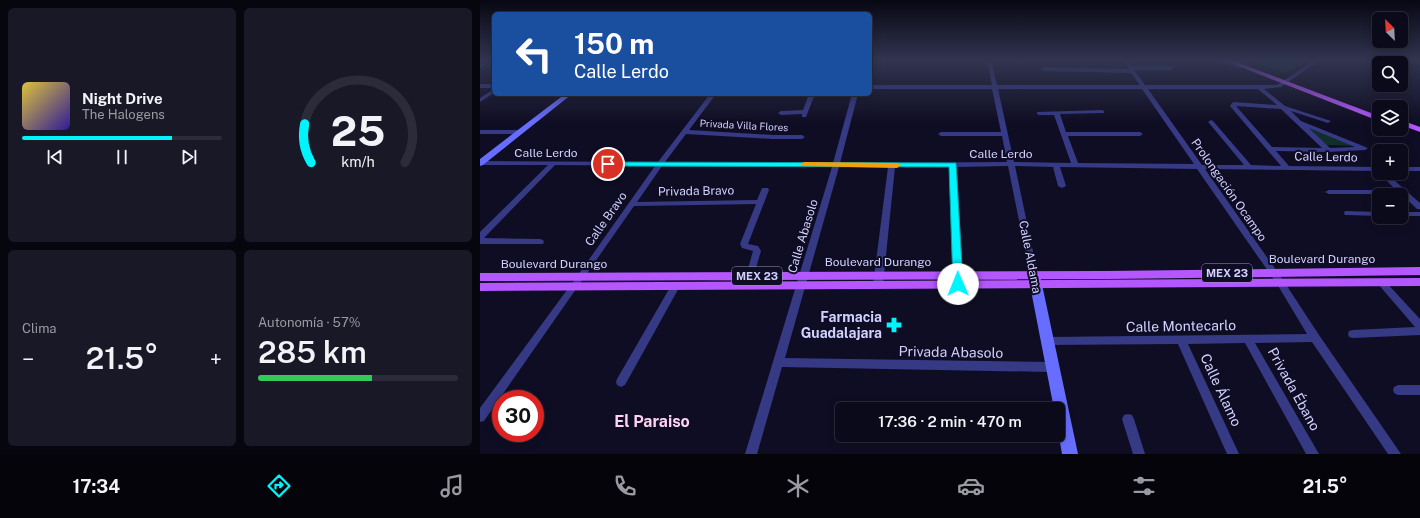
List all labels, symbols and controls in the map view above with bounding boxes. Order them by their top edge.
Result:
north arrow [1372,12,1408,48]
map controls [1372,12,1408,224]
text: 150 m [574,27,654,60]
icon: left [508,28,560,80]
button: search [1372,56,1408,92]
text: Calle Lerdo [574,61,669,82]
text: Night Drive [82,90,163,107]
button: layers [1372,100,1408,136]
text: 25 [331,106,385,155]
text: The Halogens [82,107,165,122]
street label: Privada Villa Flores [699,117,789,133]
street label: Prolongación Ocampo [1188,136,1270,244]
button: + [1372,144,1408,180]
icon: previous [44,146,66,168]
icon: pause [111,146,133,168]
icon: next [178,146,200,168]
street label: Calle Lerdo [514,146,578,160]
pin [591,147,625,181]
street label: Calle Lerdo [969,147,1033,161]
street label: Calle Lerdo [1294,149,1358,165]
text: km/h [341,153,375,170]
icon: arrive [597,153,619,175]
street label: Privada Bravo [658,183,734,199]
button: − [1372,188,1408,224]
street label: Calle Bravo [582,189,630,249]
street label: Calle Abasolo [785,197,821,275]
street label: Calle Aldama [1016,219,1044,295]
street label: Boulevard Durango [1269,252,1375,266]
street label: Boulevard Durango [825,255,931,269]
street label: Boulevard Durango [501,257,607,271]
position arrow [937,263,979,305]
road number: MEX 23 [1202,264,1252,282]
road number: MEX 23 [732,267,782,285]
place label: Farmacia Guadalajara [801,309,882,341]
text: Autonomía · 57% [258,315,360,330]
pharmacy icon: Farmacia Guadalajara [885,316,903,334]
street label: Calle Montecarlo [1126,317,1236,335]
text: Clima [22,321,57,336]
text: 285 km [258,334,367,370]
text: 21.5° [86,340,158,376]
street label: Privada Abasolo [899,343,1004,361]
street label: Privada Ébano [1265,344,1324,433]
text: − [22,346,34,372]
text: + [210,346,222,372]
street label: Calle Álamo [1197,351,1246,429]
speed limit sign: 30 [492,390,544,442]
district label: El Paraiso [614,412,690,431]
text: 17:36 · 2 min · 470 m [878,413,1022,430]
icon: directions [265,472,293,500]
icon: music [438,472,466,500]
icon: phone [611,472,639,500]
icon: climate [784,472,812,500]
icon: car [957,472,985,500]
icon: filters [1130,472,1158,500]
text: 17:34 [72,476,120,497]
text: 21.5° [1303,476,1347,497]

